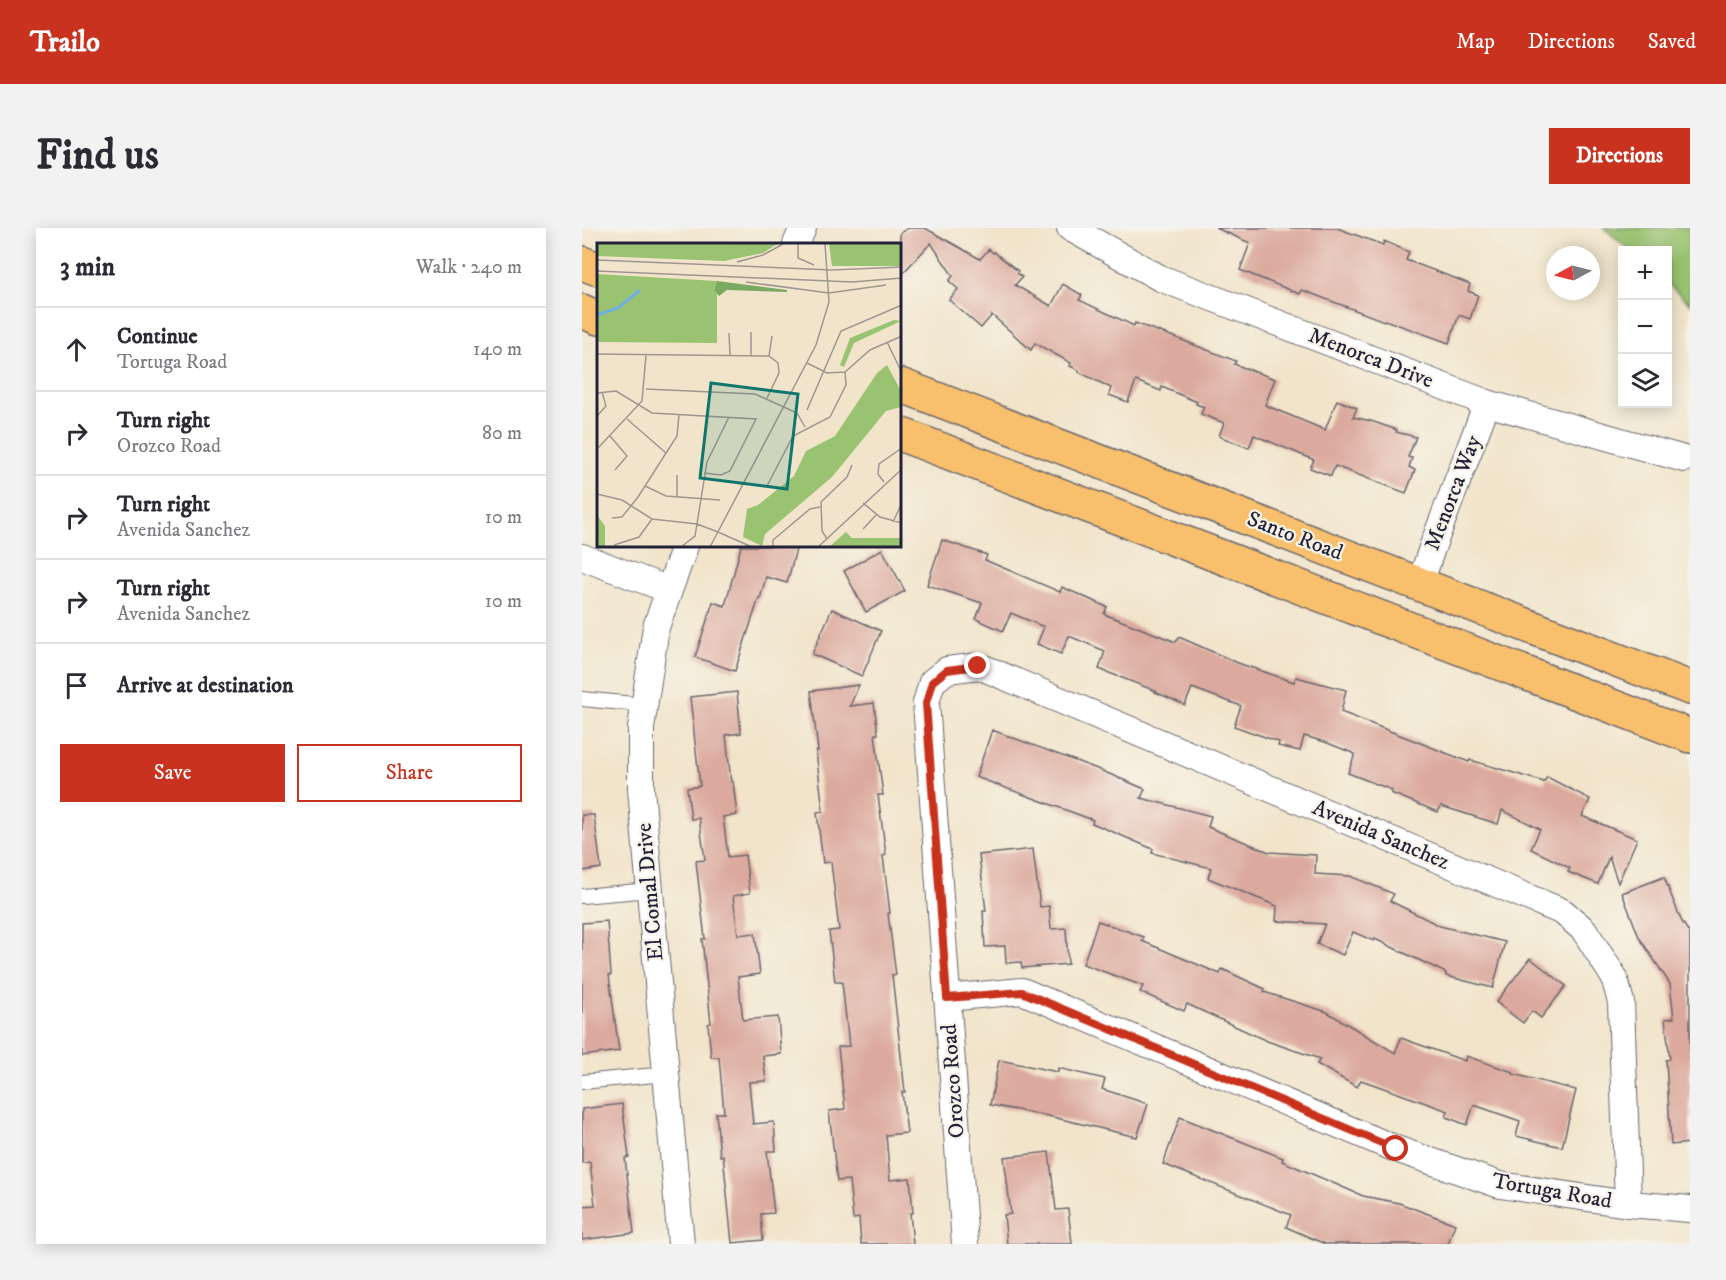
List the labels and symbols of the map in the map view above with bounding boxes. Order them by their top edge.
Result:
inset map [597,243,902,548]
north arrow [1546,246,1600,300]
street label: Menorca Drive [1305,322,1437,394]
street label: Menorca Way [1419,431,1488,554]
street label: Santo Road [1243,505,1347,567]
route end [964,652,990,678]
street label: Avenida Sanchez [1308,794,1454,876]
street label: El Comal Drive [631,822,669,962]
street label: Orozco Road [936,1023,970,1139]
route start [1382,1135,1408,1161]
street label: Tortuga Road [1490,1167,1614,1215]

